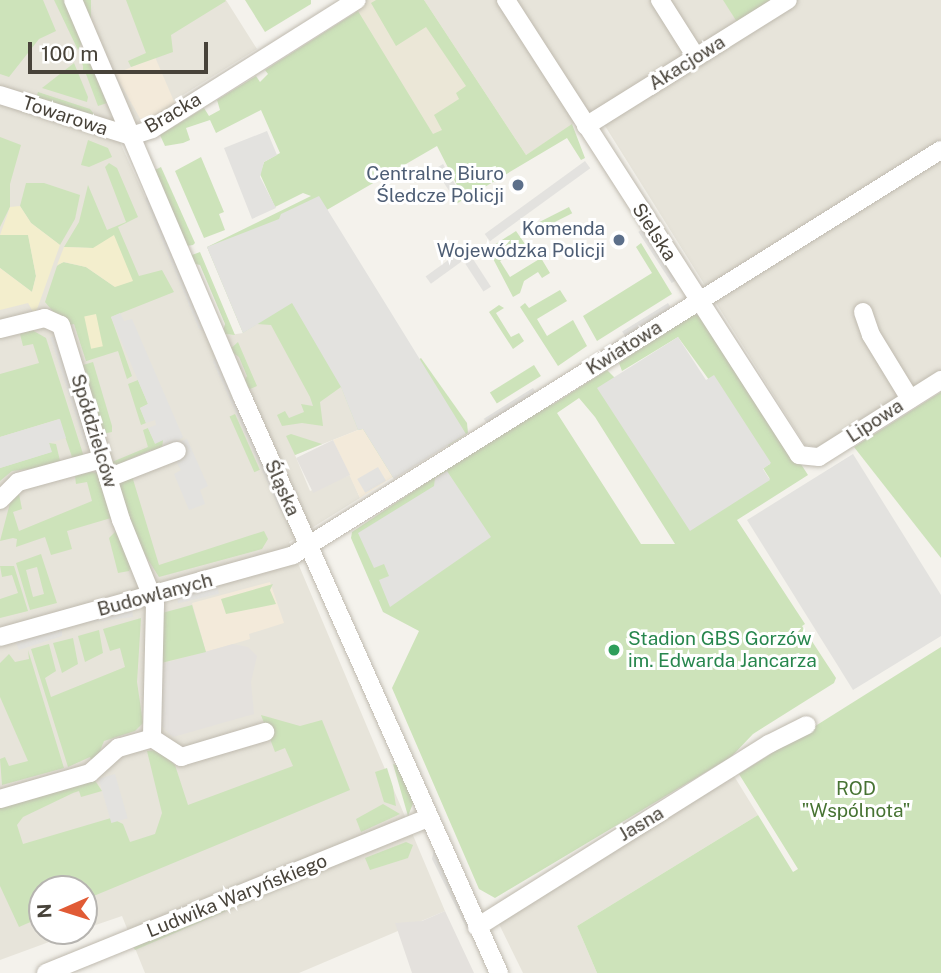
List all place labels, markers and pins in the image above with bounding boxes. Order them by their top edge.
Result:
place label: Centralne Biuro Śledcze Policji [366,163,504,207]
marker: Centralne Biuro Śledcze Policji [510,177,526,193]
place label: Komenda Wojewódzka Policji [437,218,605,262]
marker: Komenda Wojewódzka Policji [611,232,627,248]
place label: Stadion GBS Gorzów im. Edwarda Jancarza [628,628,817,672]
marker: Stadion GBS Gorzów im. Edwarda Jancarza [606,642,622,658]

